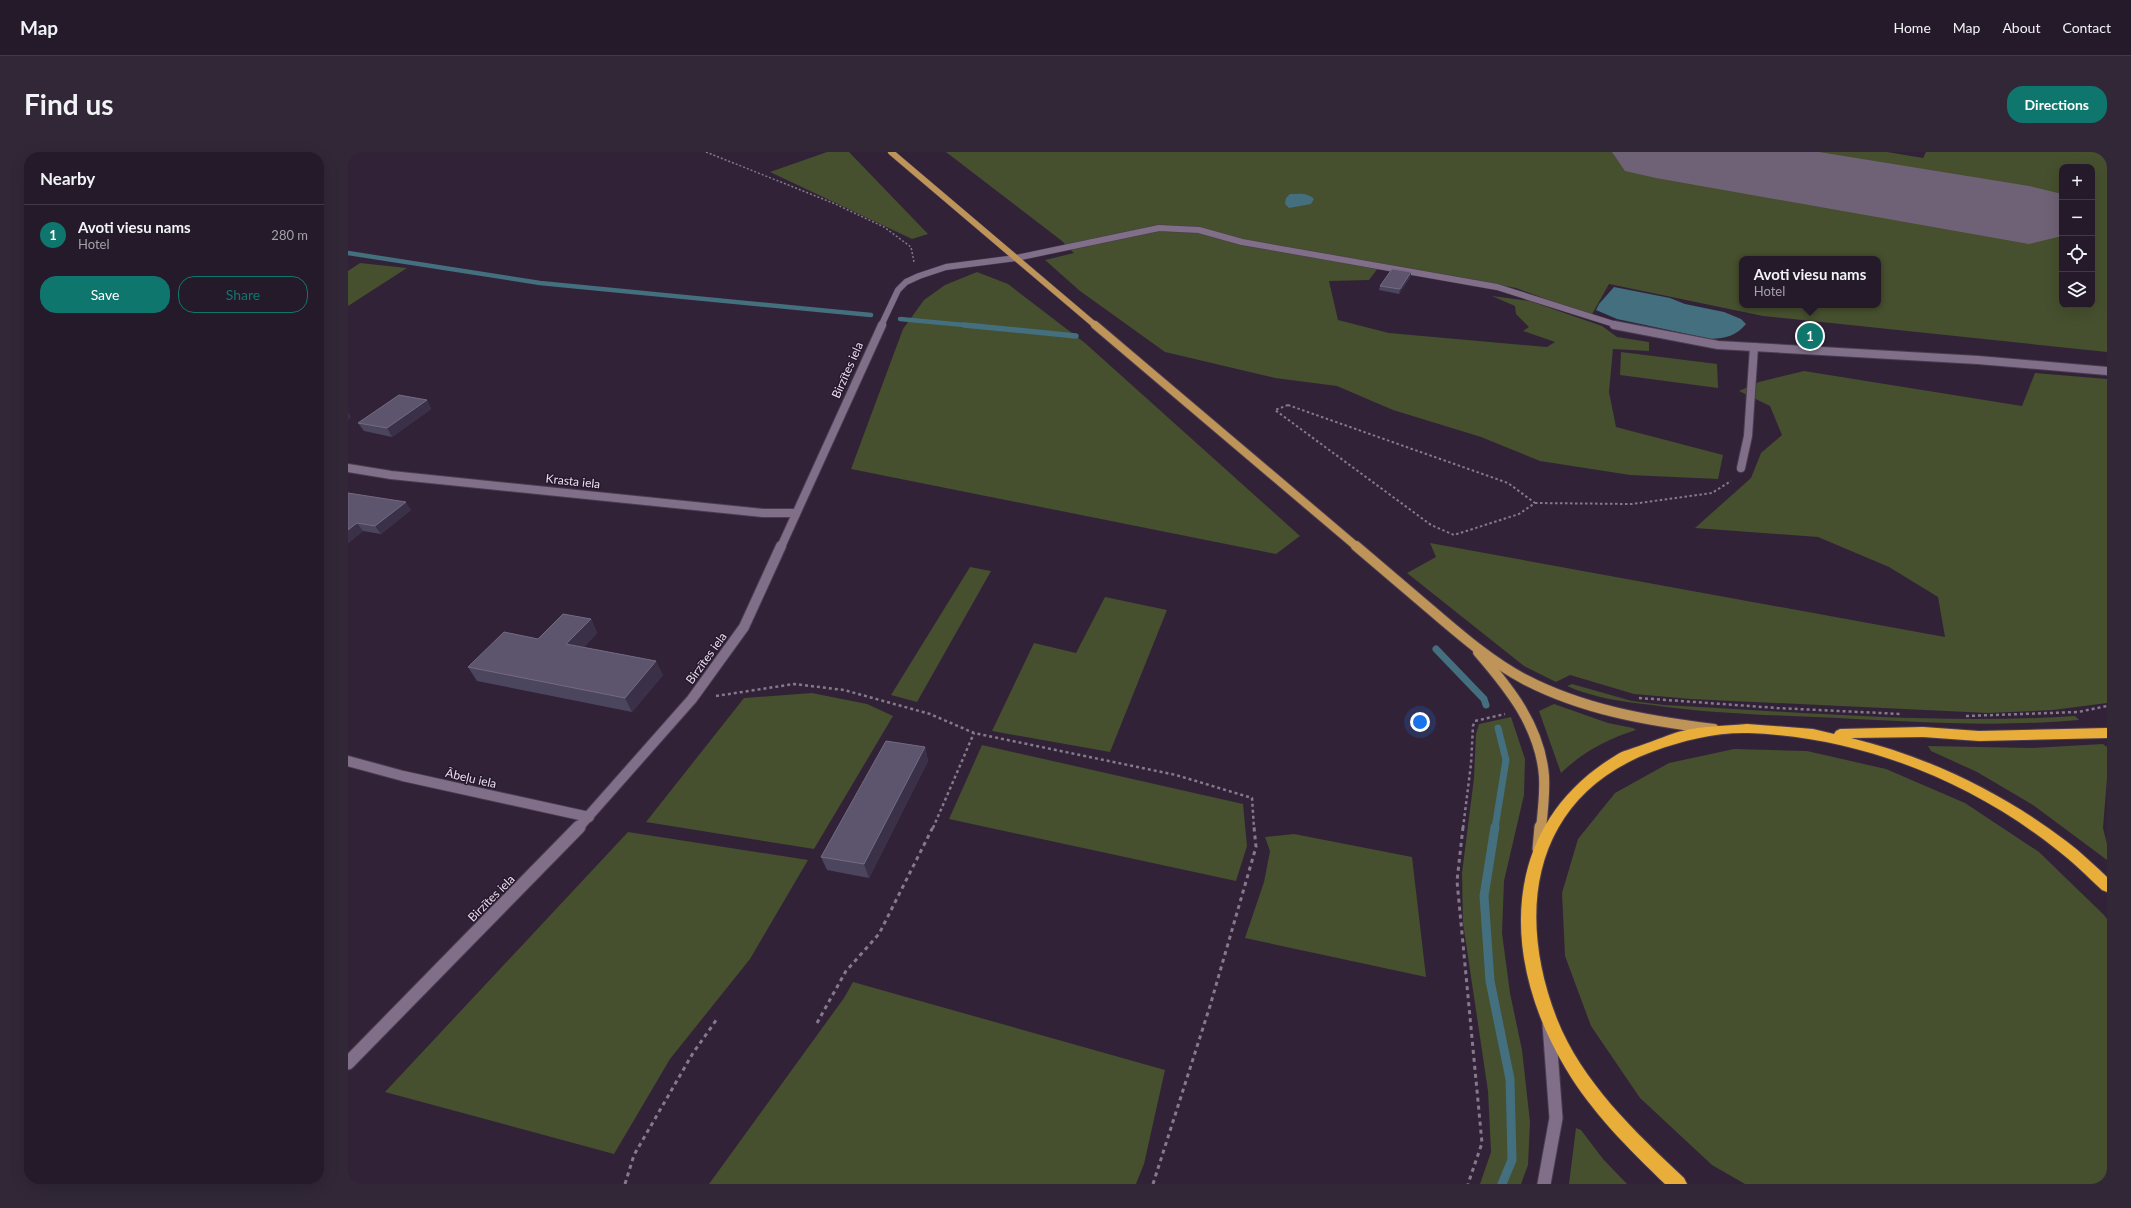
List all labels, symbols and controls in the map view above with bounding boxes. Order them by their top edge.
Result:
text: Map [20,16,58,39]
text: Home [1893,19,1931,36]
text: Map [1953,19,1980,36]
text: About [2002,19,2040,36]
text: Contact [2062,19,2111,36]
button: Directions [2007,86,2107,123]
text: Find us [24,87,114,121]
map controls [2059,164,2095,308]
button: + [2059,164,2095,200]
text: Nearby [40,168,95,189]
button: − [2059,200,2095,236]
text: Avoti viesu nams [78,218,191,236]
text: 1 [49,227,57,243]
text: 280 m [271,227,308,243]
text: Hotel [78,236,110,252]
button: locate [2059,236,2095,272]
popup [1739,256,1881,308]
text: Avoti viesu nams [1754,265,1866,283]
button: layers [2059,272,2095,308]
button: Save [40,276,170,313]
button: Share [178,276,308,313]
text: Hotel [1754,283,1785,299]
pin: 1 [1797,321,1823,351]
street label: Birzītes iela [828,339,866,400]
street label: Krasta iela [545,471,601,491]
street label: Birzītes iela [682,629,730,687]
your location [1410,712,1430,732]
street label: Ābeļu iela [444,765,498,791]
street label: Birzītes iela [464,871,518,925]

